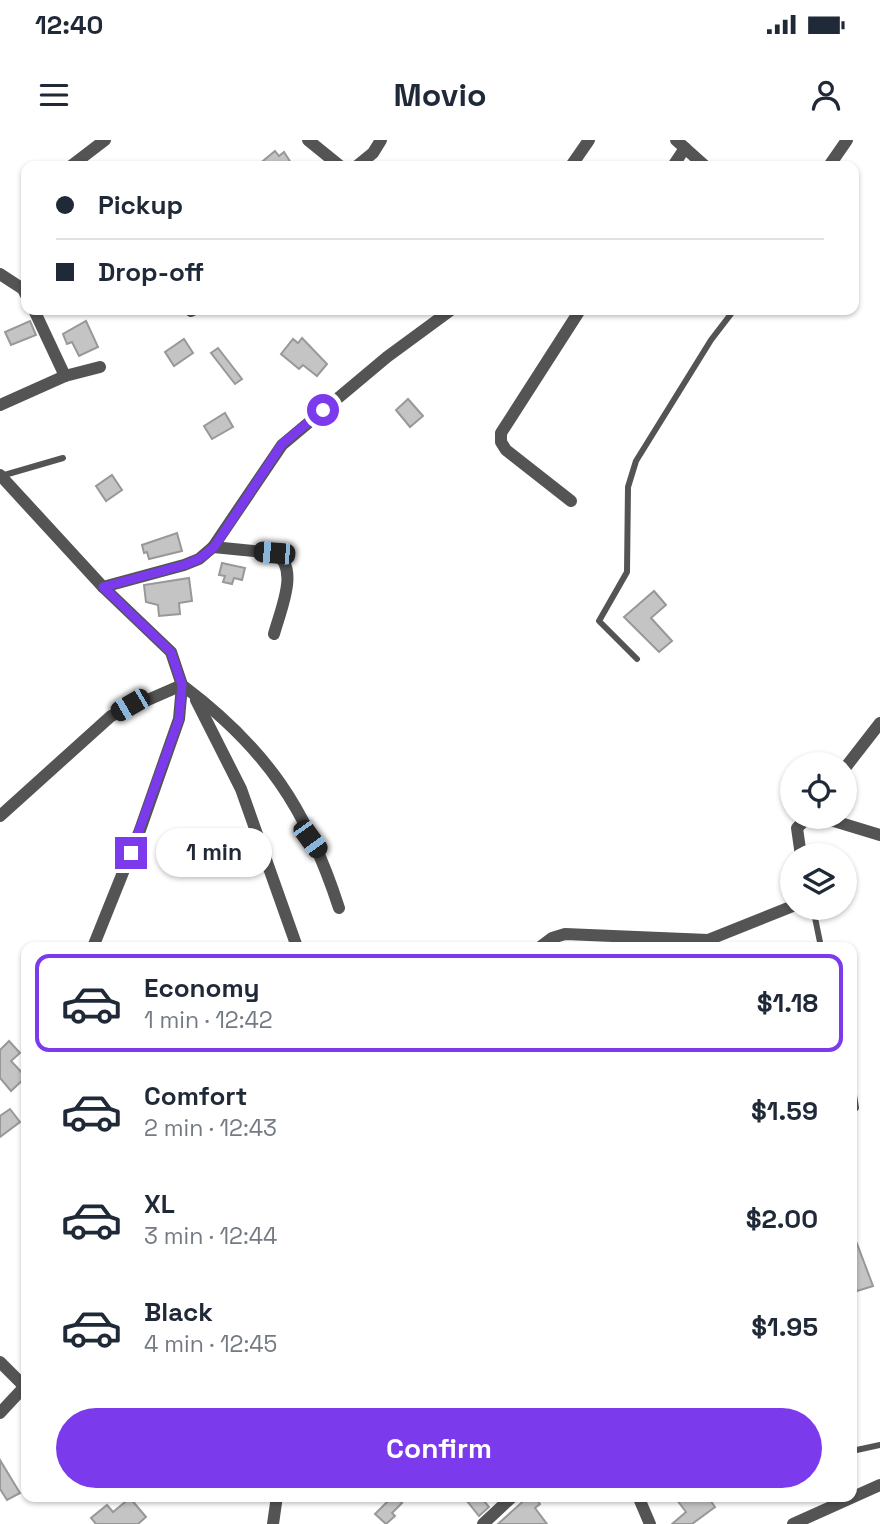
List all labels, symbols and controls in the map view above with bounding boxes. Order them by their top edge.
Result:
text: 12:40 [35,8,103,42]
text: Movio [394,75,487,115]
icon: menu [35,76,73,114]
icon: person [807,76,845,114]
text: Pickup [98,188,183,222]
text: Drop-off [98,255,204,289]
route start [307,394,339,426]
car [253,541,296,565]
car [107,685,154,725]
map controls [780,752,857,920]
button: locate [780,752,857,829]
car [290,816,331,862]
callout: 1 min [156,828,271,878]
route end [115,837,147,869]
text: 1 min [186,837,242,867]
button: layers [780,843,857,920]
text: Economy [144,971,260,1005]
icon: car [60,972,123,1035]
text: $1.18 [757,986,818,1020]
text: 1 min · 12:42 [144,1005,273,1035]
text: Comfort [144,1079,247,1113]
icon: car [60,1080,123,1143]
text: $1.59 [751,1094,818,1128]
text: 2 min · 12:43 [144,1113,277,1143]
text: XL [144,1187,175,1221]
icon: car [60,1188,123,1251]
text: $2.00 [746,1202,818,1236]
text: 3 min · 12:44 [144,1221,278,1251]
text: Black [144,1295,213,1329]
icon: car [60,1296,123,1359]
text: $1.95 [751,1310,818,1344]
text: 4 min · 12:45 [144,1329,277,1359]
button: Confirm [56,1408,822,1488]

